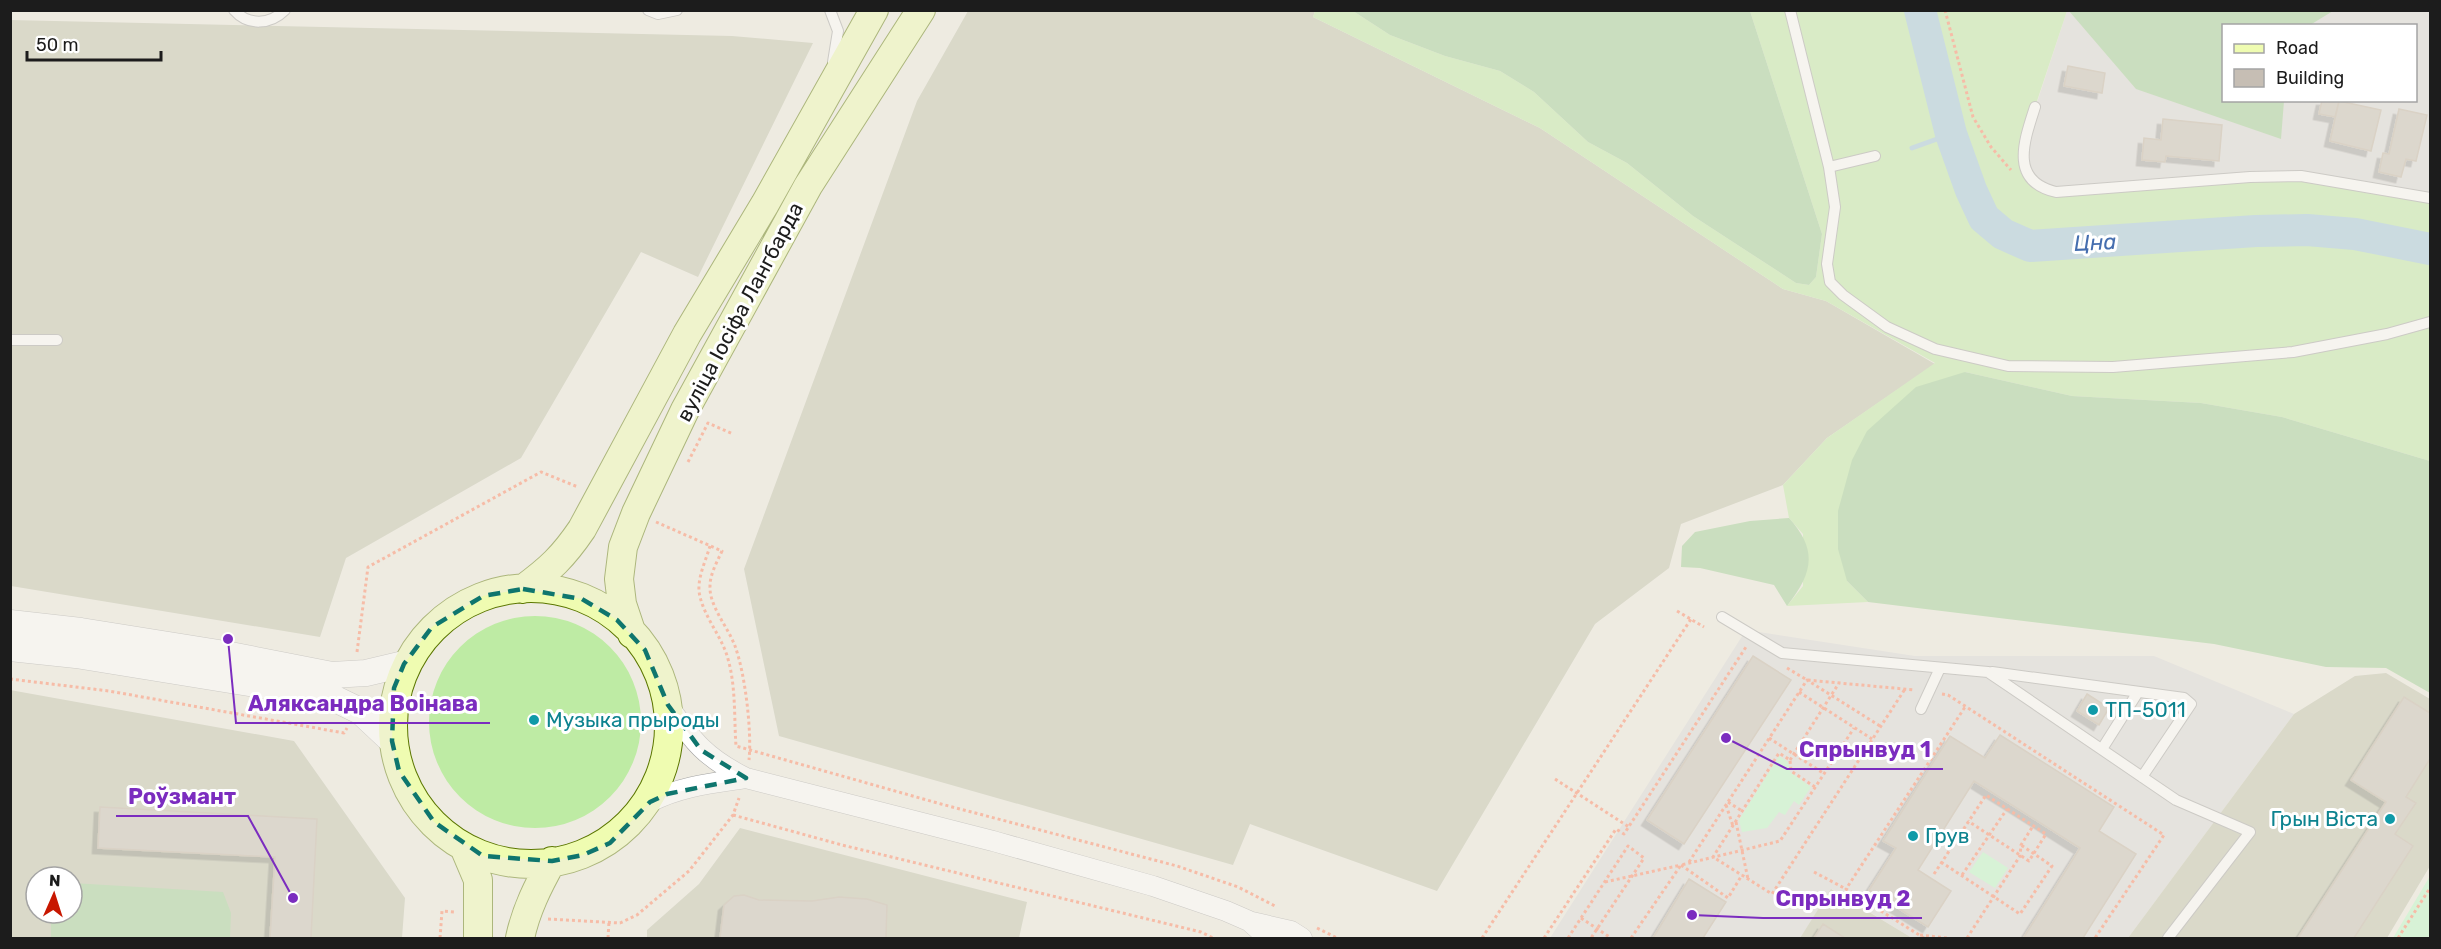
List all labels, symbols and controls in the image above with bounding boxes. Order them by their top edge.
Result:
scale bar [27,24,160,62]
legend [2222,24,2417,102]
text: 50 m [36,34,79,56]
text: Road [2276,37,2319,59]
text: Building [2276,67,2344,89]
street label: вуліца Іосіфа Лангбарда [671,198,808,426]
water label: Цна [2073,228,2117,257]
callout: Аляксандра Воінава [236,683,490,723]
text: Аляксандра Воінава [248,690,478,717]
place label: ТП-5011 [2105,697,2186,722]
marker: ТП-5011 [2086,703,2100,717]
place label: Музыка прыроды [546,707,720,732]
marker: Музыка прыроды [527,713,541,727]
callout: Спрынвуд 1 [1787,729,1943,769]
text: Спрынвуд 1 [1799,736,1931,763]
callout: Роўзмант [116,776,248,816]
text: Роўзмант [128,783,236,810]
place label: Грын Вiста [2270,806,2378,831]
marker: Грын Вiста [2383,812,2397,826]
place label: Грув [1925,823,1970,848]
marker: Грув [1906,829,1920,843]
north arrow [24,865,84,925]
text: N [49,871,61,890]
callout: Спрынвуд 2 [1763,878,1922,918]
text: Спрынвуд 2 [1775,885,1911,912]

